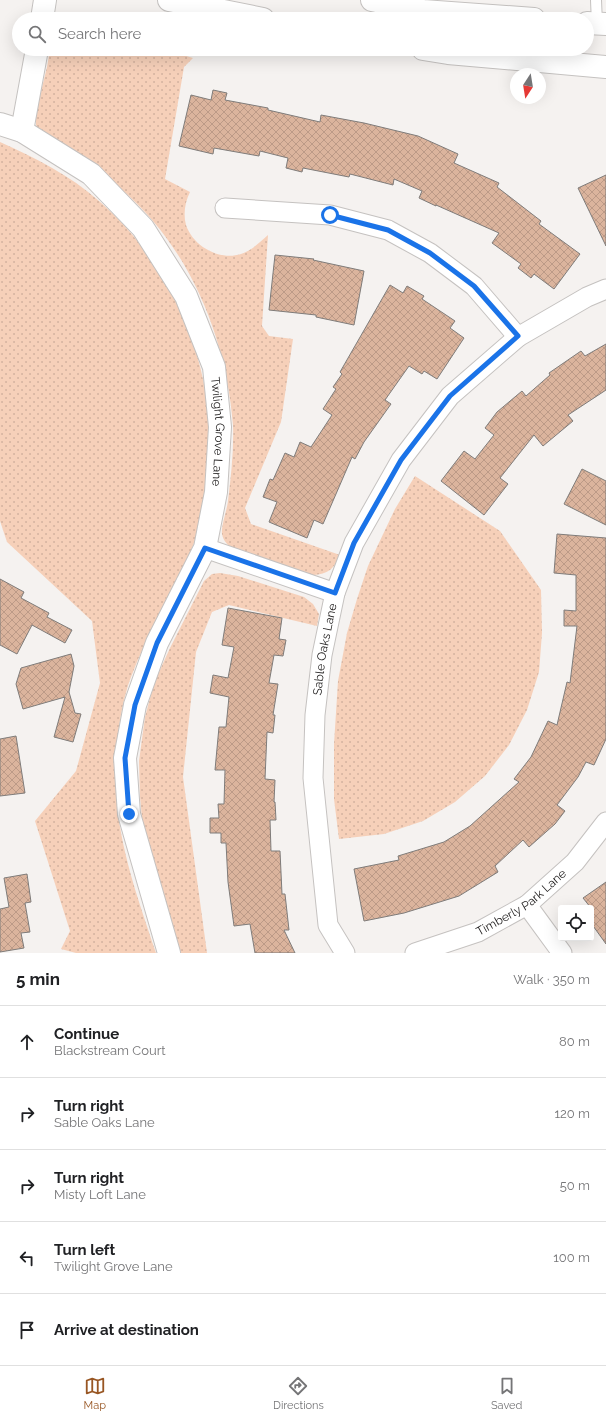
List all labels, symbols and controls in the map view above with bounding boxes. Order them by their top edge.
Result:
search box [12,12,594,56]
icon: search [26,23,48,45]
text: Search here [58,25,141,43]
north arrow [510,68,546,104]
route start [321,206,339,224]
street label: Twilight Grove Lane [208,376,227,487]
street label: Sable Oaks Lane [310,602,340,696]
route end [120,805,138,823]
street label: Timberly Park Lane [474,866,569,939]
map controls [558,905,594,941]
button: locate [558,905,594,941]
text: 5 min [16,969,60,989]
text: Walk · 350 m [513,972,590,987]
text: Continue [54,1025,119,1043]
icon: ahead [16,1031,38,1053]
text: 80 m [559,1034,590,1049]
text: Blackstream Court [54,1043,166,1058]
text: Turn right [54,1097,124,1115]
icon: right [16,1103,38,1125]
text: 120 m [554,1106,590,1121]
text: Sable Oaks Lane [54,1115,155,1130]
text: Turn right [54,1169,124,1187]
icon: right [16,1175,38,1197]
text: 50 m [560,1178,590,1193]
text: Misty Loft Lane [54,1187,146,1202]
text: Turn left [54,1241,115,1259]
icon: left [16,1247,38,1269]
text: 100 m [553,1250,590,1265]
text: Twilight Grove Lane [54,1259,173,1274]
icon: arrive [16,1319,38,1341]
text: Arrive at destination [54,1321,199,1339]
tab: Map [84,1375,106,1412]
tab: Directions [273,1375,324,1412]
tab: Saved [491,1375,522,1412]

